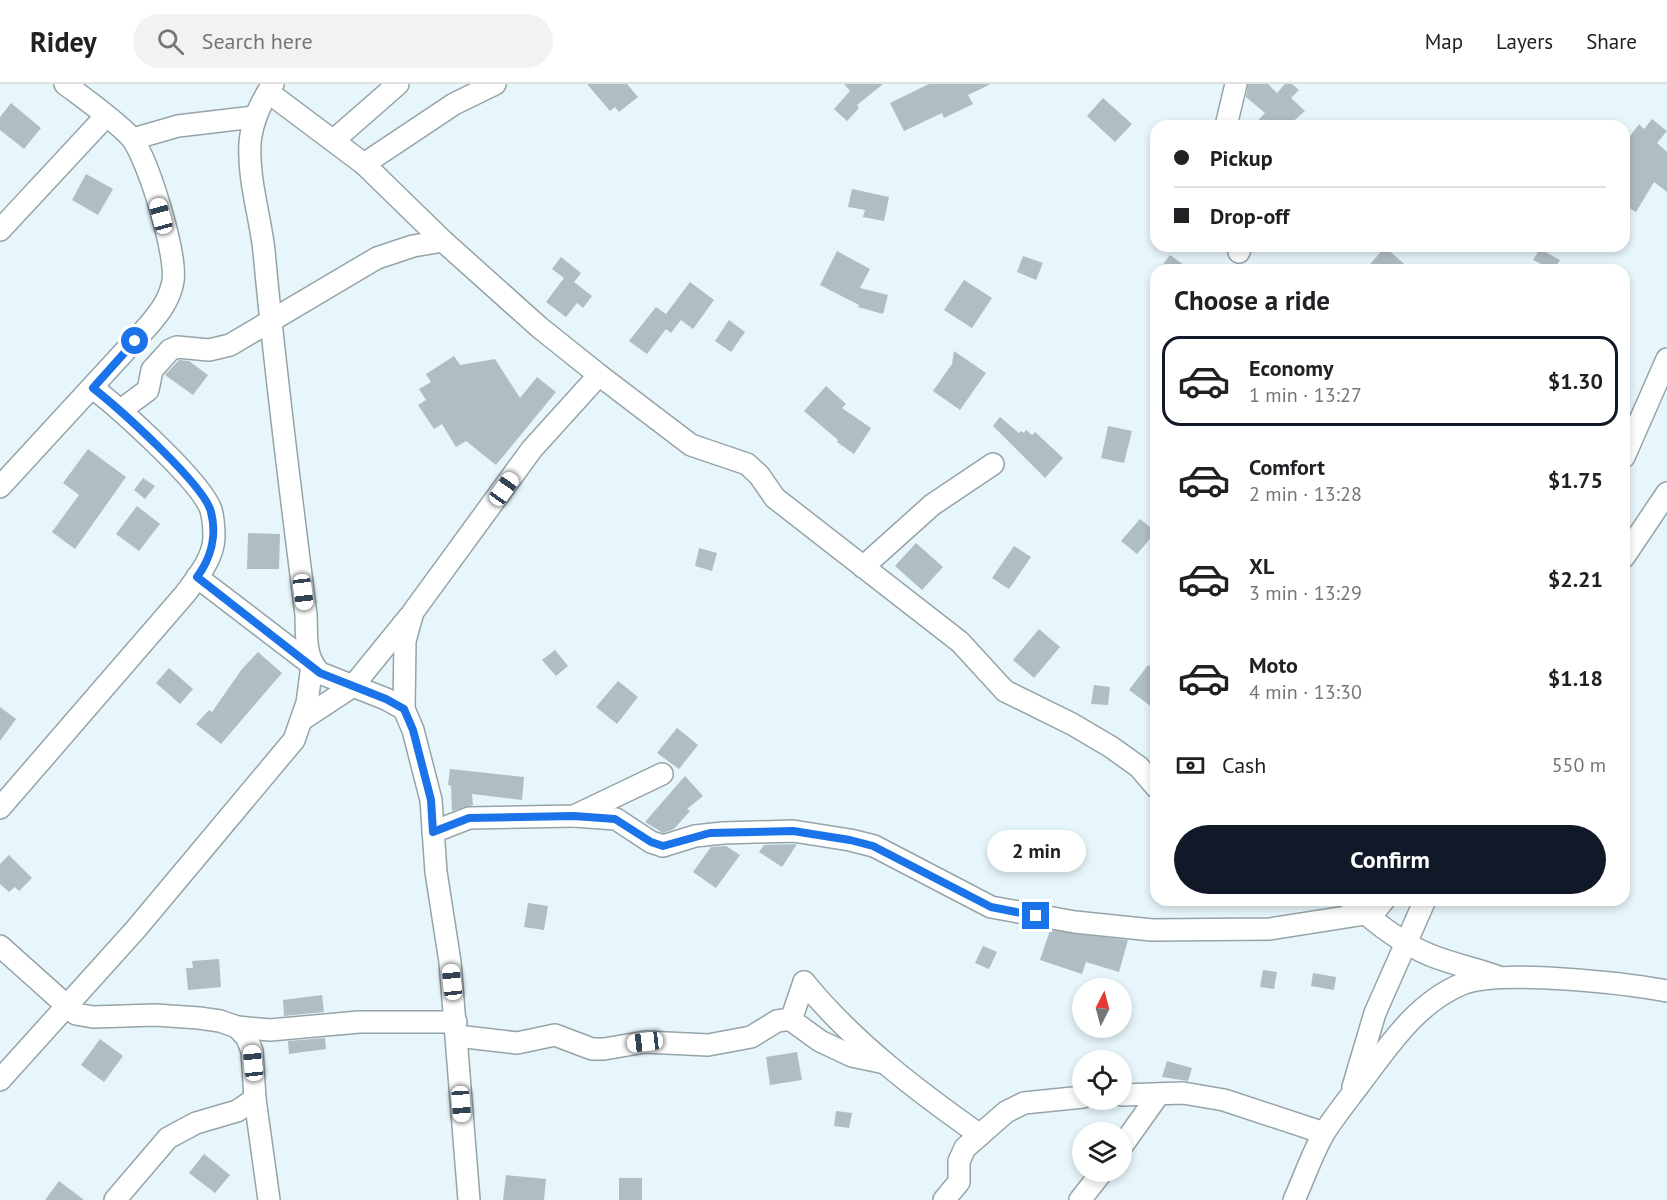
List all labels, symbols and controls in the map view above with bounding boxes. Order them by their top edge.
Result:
search box [133,14,553,68]
text: Ridey [30,23,97,60]
icon: search [154,25,187,58]
text: Search here [202,27,313,55]
text: Map [1425,28,1463,55]
text: Layers [1496,28,1553,55]
text: Share [1586,28,1637,55]
text: Pickup [1210,144,1273,172]
car [148,196,174,236]
text: Drop-off [1210,202,1289,230]
text: Choose a ride [1174,283,1330,317]
route start [121,327,148,354]
icon: car [1177,354,1231,408]
text: Economy [1249,354,1333,382]
text: $1.30 [1548,367,1603,395]
text: 1 min · 13:27 [1249,382,1362,408]
icon: car [1177,453,1231,507]
text: Comfort [1249,453,1325,481]
text: $1.75 [1548,466,1603,494]
car [486,469,522,509]
text: 2 min · 13:28 [1249,481,1362,507]
icon: car [1177,552,1231,606]
text: XL [1249,552,1274,580]
text: $2.21 [1548,565,1603,593]
car [292,573,314,611]
text: 3 min · 13:29 [1249,580,1362,606]
icon: car [1177,651,1231,705]
text: Moto [1249,651,1298,679]
text: $1.18 [1548,664,1603,692]
text: 4 min · 13:30 [1249,679,1362,705]
icon: cash [1174,749,1207,782]
text: Cash [1222,751,1266,779]
text: 550 m [1552,752,1606,778]
button: Confirm [1174,825,1606,894]
callout: 2 min [986,829,1086,871]
text: 2 min [1012,838,1061,864]
route end [1022,902,1049,929]
car [441,963,463,1001]
north arrow [1072,978,1132,1038]
map controls [1072,978,1132,1182]
car [626,1031,664,1053]
car [242,1044,264,1082]
button: locate [1072,1050,1132,1110]
car [451,1085,471,1123]
button: layers [1072,1122,1132,1182]

